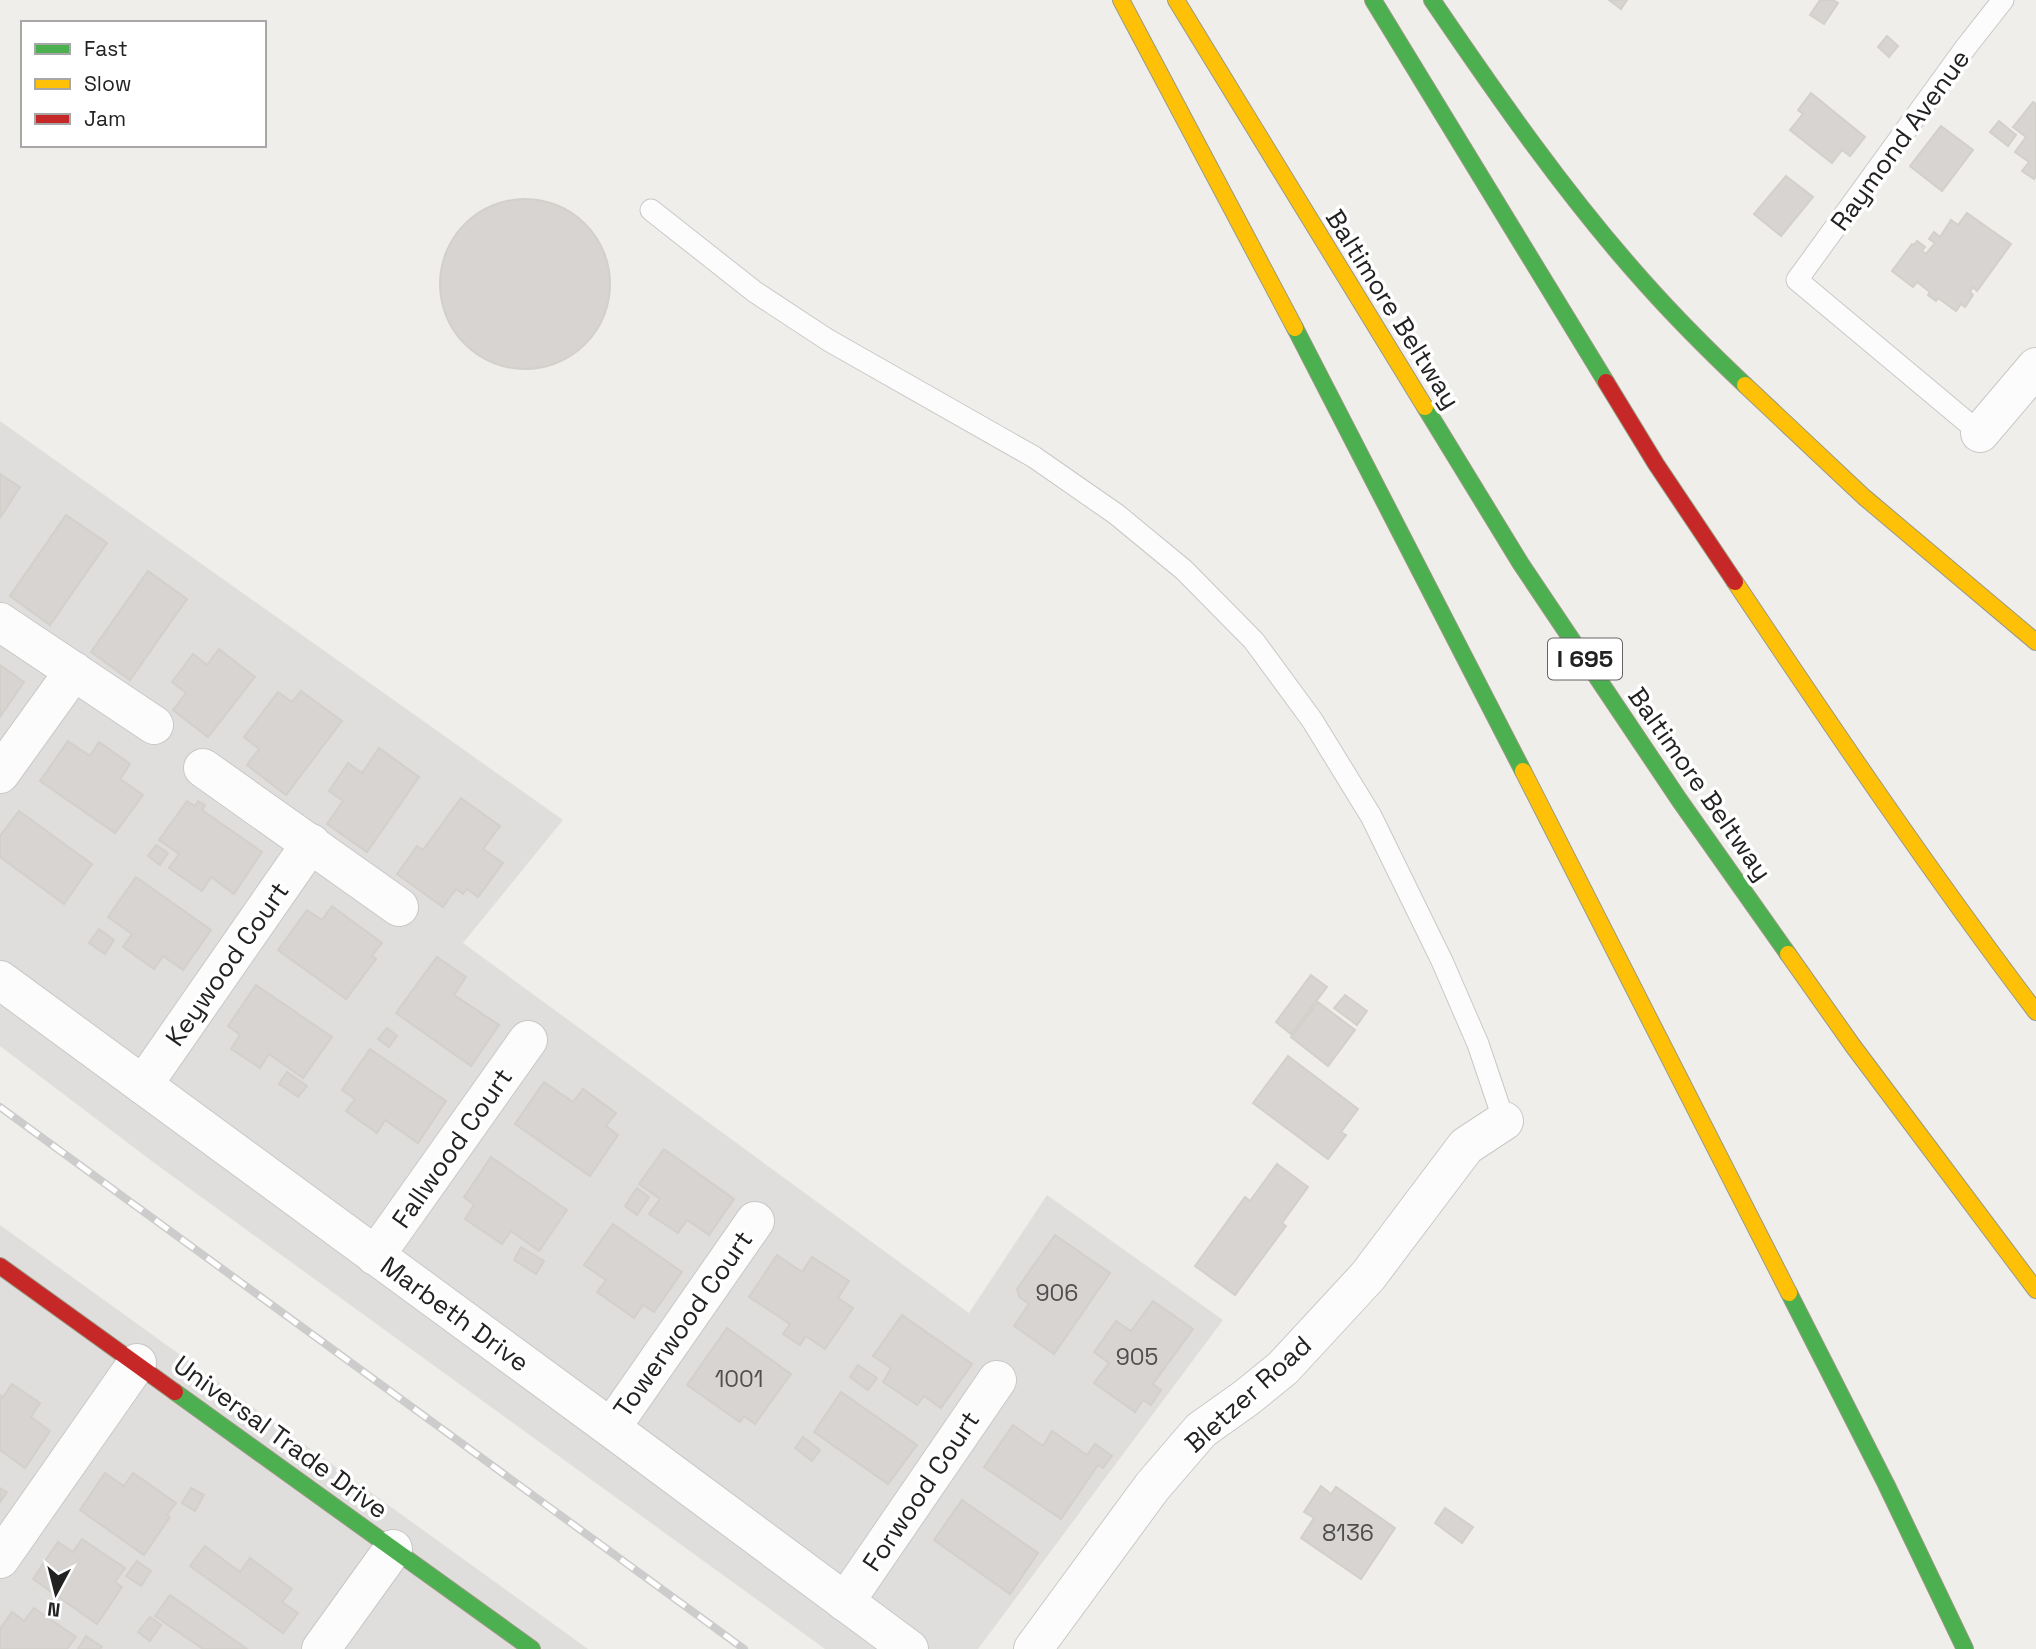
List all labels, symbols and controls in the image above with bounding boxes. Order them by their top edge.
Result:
legend [21,21,266,147]
text: Fast [84,35,128,62]
street label: Raymond Avenue [1823,43,1977,237]
text: Slow [84,70,132,97]
text: Jam [84,105,126,132]
street label: Baltimore Beltway [1318,203,1468,415]
road number: I 695 [1548,638,1622,680]
street label: Baltimore Beltway [1620,681,1780,887]
street label: Keywood Court [158,875,296,1053]
street label: Fallwood Court [384,1061,520,1235]
street label: Towerwood Court [606,1224,760,1424]
street label: Marbeth Drive [374,1249,536,1379]
house number: 906 [1036,1278,1078,1308]
street label: Bletzer Road [1177,1328,1319,1460]
house number: 905 [1116,1342,1158,1372]
street label: Universal Trade Drive [167,1348,395,1526]
house number: 1001 [715,1364,763,1394]
street label: Forwood Court [855,1404,987,1578]
house number: 8136 [1322,1518,1374,1548]
north arrow [21,1558,91,1628]
text: N [46,1596,62,1623]

